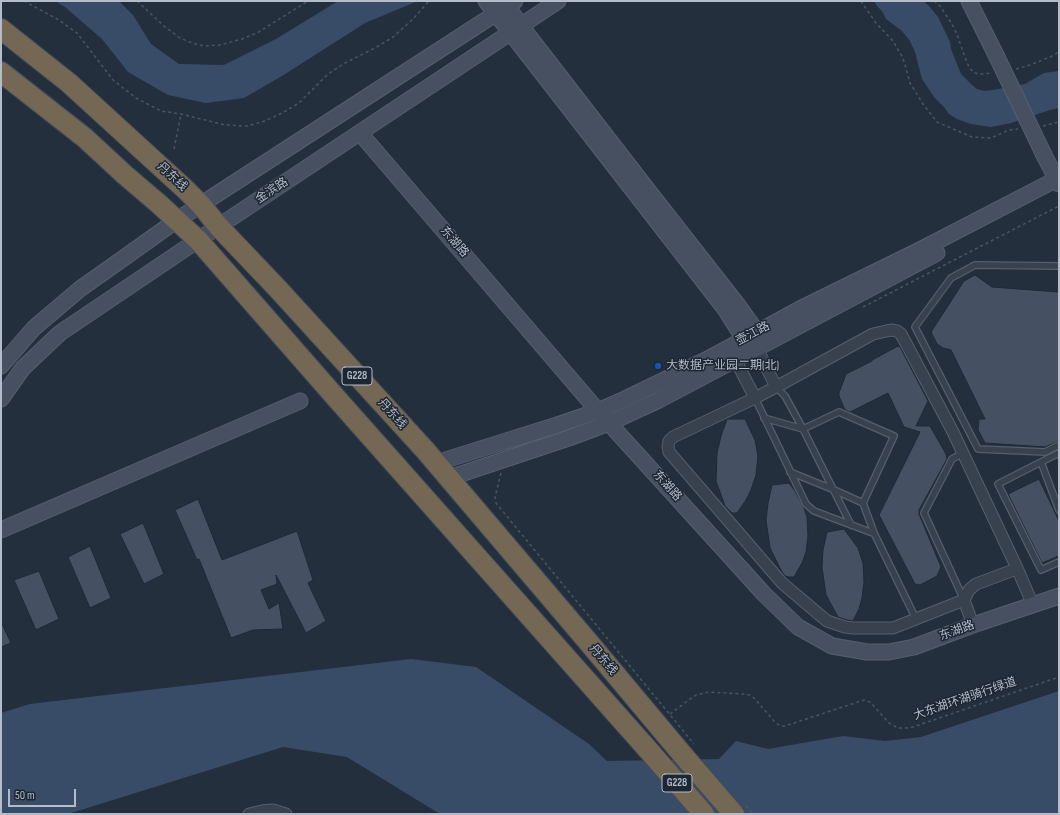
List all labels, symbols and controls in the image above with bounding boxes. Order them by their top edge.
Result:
street label: 丹东线 [154,159,190,195]
street label: 金滨路 [253,175,291,207]
street label: 东湖路 [437,224,471,260]
street label: 壶江路 [734,319,772,349]
place label: 大数据产业园二期(北) [666,359,779,373]
marker: 大数据产业园二期(北) [653,361,663,371]
road number: G228 [342,367,372,385]
street label: 丹东线 [375,396,409,432]
street label: 东湖路 [650,468,684,504]
street label: 东湖路 [938,618,976,644]
street label: 丹东线 [586,642,620,678]
street label: 大东湖环湖骑行绿道 [912,675,1018,723]
road number: G228 [662,774,692,792]
scale bar [10,781,78,807]
text: 50 m [15,788,35,803]

